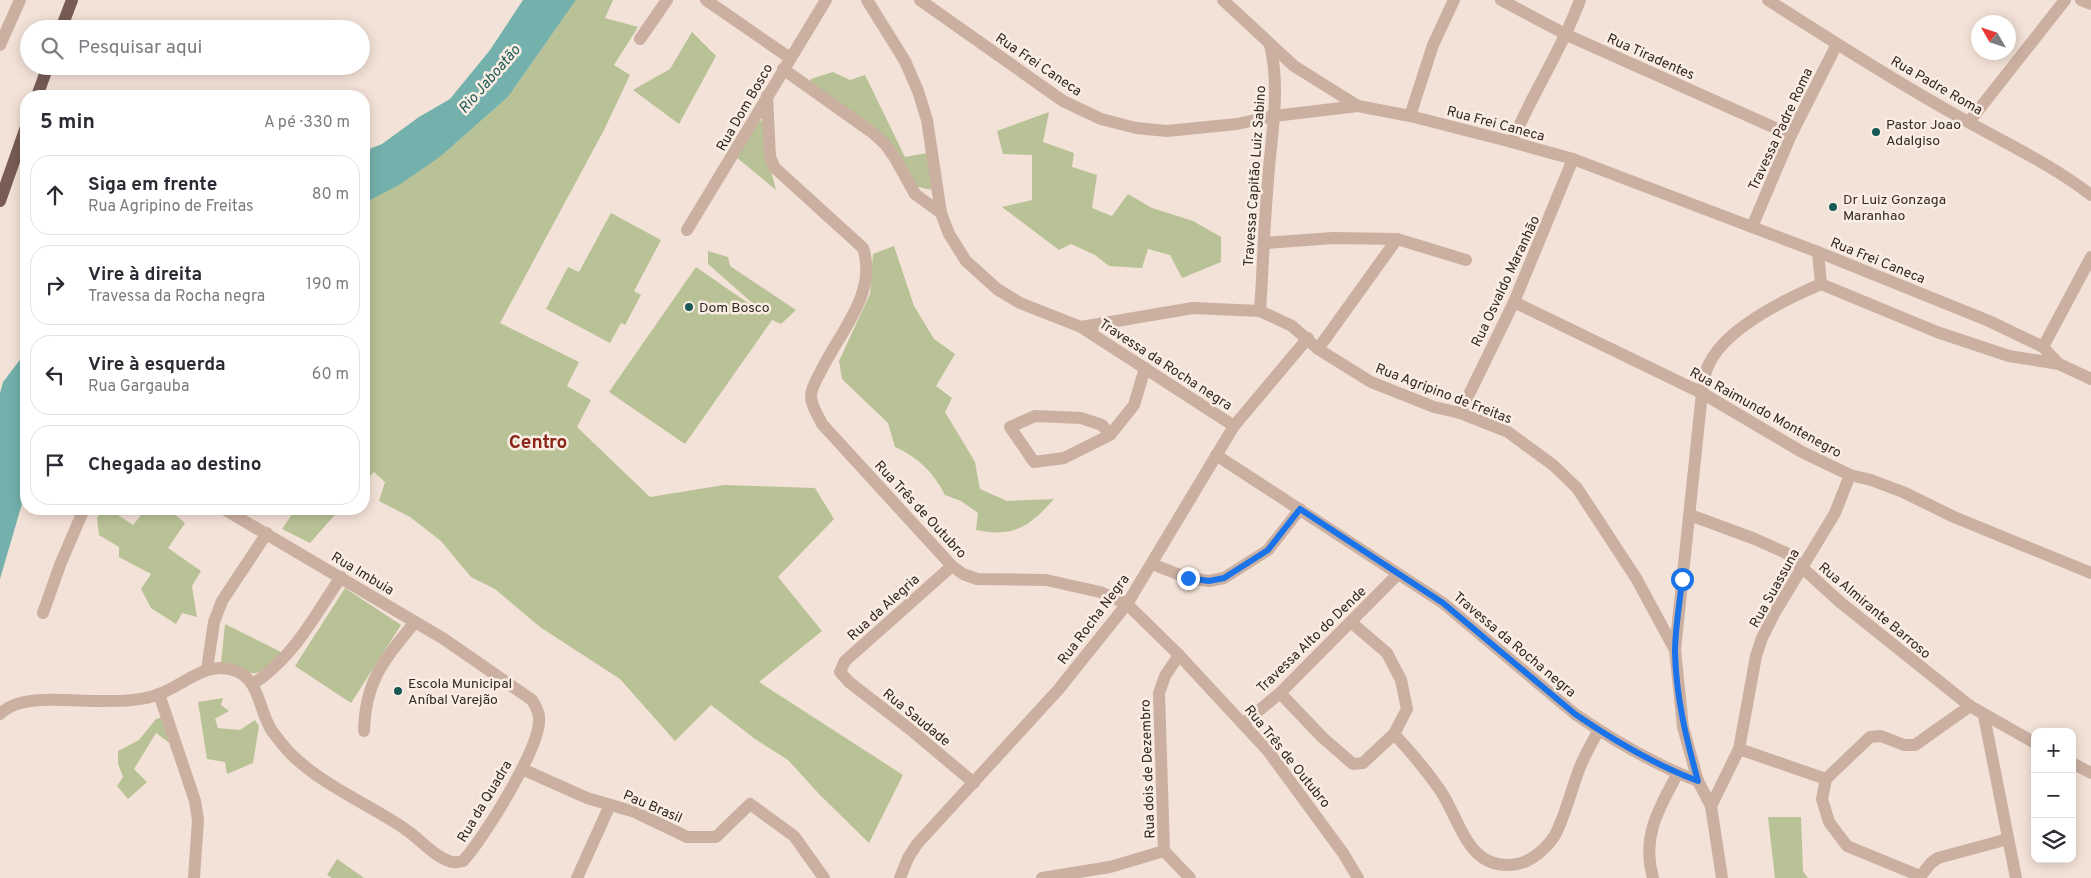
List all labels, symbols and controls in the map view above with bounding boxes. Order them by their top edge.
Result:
north arrow [1971,15,2016,60]
search box [20,20,370,75]
street label: Rua Frei Caneca [992,30,1085,100]
street label: Rua Tiradentes [1604,30,1697,84]
icon: search [38,34,66,62]
text: Pesquisar aqui [78,36,202,60]
water label: Rio Jaboatão [455,42,525,118]
street label: Rua Padre Roma [1887,53,1985,120]
street label: Rua Dom Bosco [713,61,777,155]
street label: Travessa Padre Roma [1745,66,1817,194]
street label: Travessa Capitão Luiz Sabino [1241,85,1270,267]
street label: Rua Frei Caneca [1445,103,1546,146]
text: 5 min [40,109,95,136]
text: A pé · 330 m [264,113,350,133]
place label: Pastor Joao Adalgiso [1886,117,1961,150]
marker: Pastor Joao Adalgiso [1870,126,1882,138]
text: Siga em frente [88,173,217,197]
icon: ahead [41,181,69,209]
text: 80 m [312,185,349,205]
place label: Dr Luiz Gonzaga Maranhao [1843,192,1946,225]
text: Rua Agripino de Freitas [88,197,254,217]
marker: Dr Luiz Gonzaga Maranhao [1827,201,1839,213]
street label: Rua Osvaldo Maranhão [1468,213,1544,350]
street label: Rua Frei Caneca [1828,235,1927,288]
text: Vire à direita [88,263,202,287]
icon: right [41,271,69,299]
text: 190 m [306,275,349,295]
text: Travessa da Rocha negra [88,287,265,307]
place label: Dom Bosco [699,300,770,317]
marker: Dom Bosco [683,301,695,313]
street label: Travessa da Rocha negra [1096,316,1235,415]
text: Vire à esquerda [88,353,226,377]
icon: left [41,361,69,389]
street label: Rua Agripino de Freitas [1373,361,1514,428]
street label: Rua Raimundo Montenegro [1686,364,1844,462]
text: 60 m [312,365,349,385]
text: Rua Gargauba [88,377,189,397]
district label: Centro [509,431,567,455]
icon: arrive [41,451,69,479]
text: Chegada ao destino [88,453,262,477]
street label: Rua Três de Outubro [870,458,970,562]
street label: Rua Suassuna [1747,546,1804,631]
street label: Rua Imbuia [328,549,397,600]
street label: Rua Almirante Barroso [1814,559,1934,663]
route end [1177,567,1200,590]
route start [1671,568,1694,591]
street label: Rua da Alegria [845,571,923,645]
street label: Rua Rocha Negra [1055,571,1134,668]
street label: Travessa Alto do Dende [1254,583,1370,697]
street label: Travessa da Rocha negra [1449,589,1579,702]
place label: Escola Municipal Aníbal Varejão [408,676,512,709]
marker: Escola Municipal Aníbal Varejão [392,685,404,697]
street label: Rua Saudade [879,686,953,751]
street label: Rua dois de Dezembro [1138,699,1159,839]
street label: Rua Três de Outubro [1240,702,1334,812]
map controls [2031,728,2076,863]
button: + [2031,728,2076,773]
street label: Rua da Quadra [454,758,516,846]
button: − [2031,773,2076,818]
street label: Pau Brasil [620,787,685,827]
button: layers [2031,818,2076,863]

